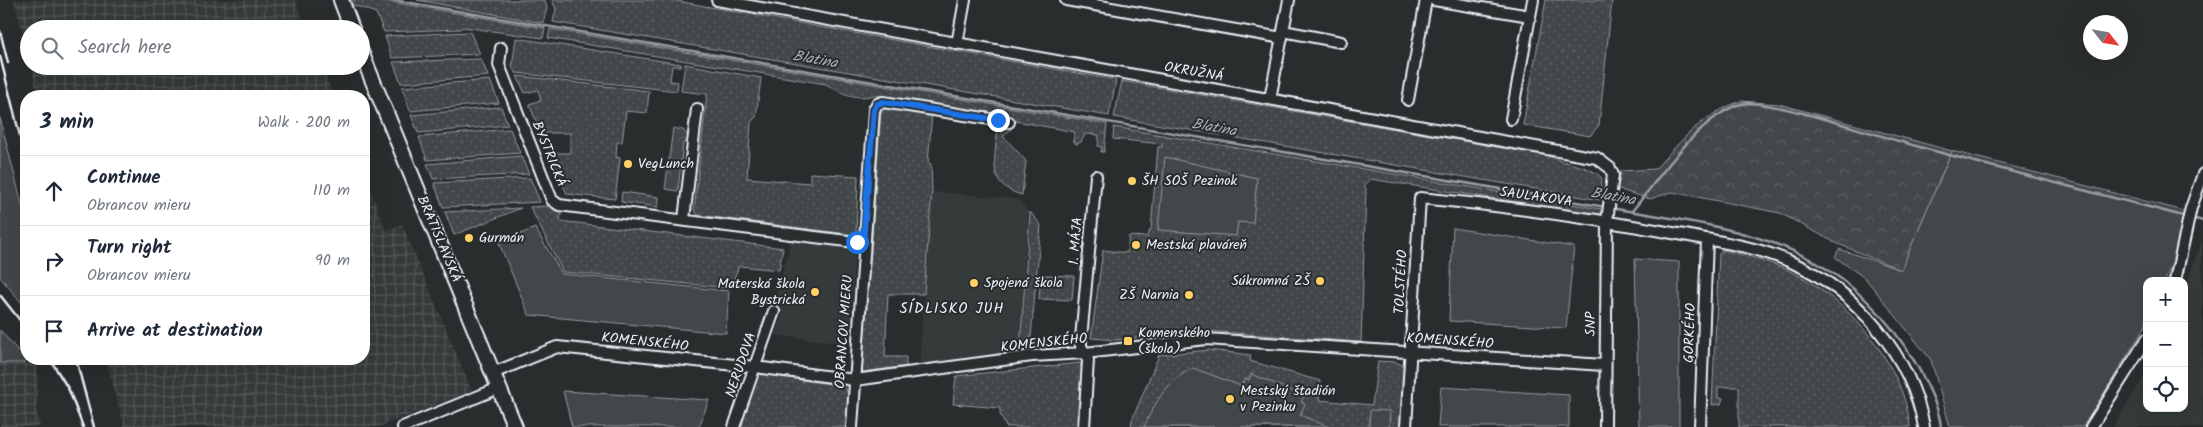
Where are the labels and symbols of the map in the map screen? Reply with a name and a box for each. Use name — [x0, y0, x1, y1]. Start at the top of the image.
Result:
north arrow — [2083, 15, 2128, 60]
water label: Blatina — [791, 44, 840, 76]
street label: OKRUŽNÁ — [1163, 56, 1225, 88]
route end — [987, 109, 1010, 132]
water label: Blatina — [1190, 112, 1239, 144]
street label: BYSTRICKÁ — [526, 118, 572, 190]
place label: VegLunch — [638, 153, 694, 175]
marker: VegLunch — [622, 158, 634, 170]
place label: ŠH SOŠ Pezinok — [1142, 170, 1238, 192]
marker: ŠH SOŠ Pezinok — [1126, 175, 1138, 187]
street label: SAULAKOVA — [1498, 181, 1574, 213]
water label: Blatina — [1589, 181, 1638, 213]
street label: BRATISLAVSKÁ — [411, 192, 467, 286]
street label: 1. MÁJA — [1063, 216, 1089, 266]
place label: Gurmán — [479, 227, 524, 249]
route start — [846, 231, 869, 254]
marker: Gurmán — [463, 232, 475, 244]
place label: Mestská plaváreň — [1146, 234, 1247, 256]
marker: Mestská plaváreň — [1130, 239, 1142, 251]
street label: TOLSTÉHO — [1388, 249, 1414, 315]
place label: Súkromná ZŠ — [1231, 270, 1312, 292]
place label: Spojená škola — [984, 272, 1063, 294]
place label: Materská škola Bystrická — [717, 273, 806, 311]
street label: OBRANCOV MIERU — [829, 274, 859, 390]
marker: Súkromná ZŠ — [1314, 275, 1326, 287]
marker: Spojená škola — [968, 277, 980, 289]
place label: ZŠ Narnia — [1119, 284, 1179, 306]
marker: Materská škola Bystrická — [809, 286, 821, 298]
marker: ZŠ Narnia — [1183, 289, 1195, 301]
district label: SÍDLISKO JUH — [899, 297, 1005, 321]
street label: GORKÉHO — [1678, 302, 1702, 363]
street label: SNP — [1580, 311, 1602, 336]
place label: Komenského (škola) — [1138, 322, 1210, 360]
street label: KOMENSKÉHO — [600, 326, 690, 358]
street label: KOMENSKÉHO — [999, 327, 1089, 359]
street label: KOMENSKÉHO — [1406, 327, 1495, 355]
street label: NERUDOVA — [720, 329, 762, 401]
marker: Komenského (škola) — [1122, 335, 1134, 347]
place label: Mestský štadión v Pezinku — [1240, 380, 1336, 418]
marker: Mestský štadión v Pezinku — [1224, 393, 1236, 405]

